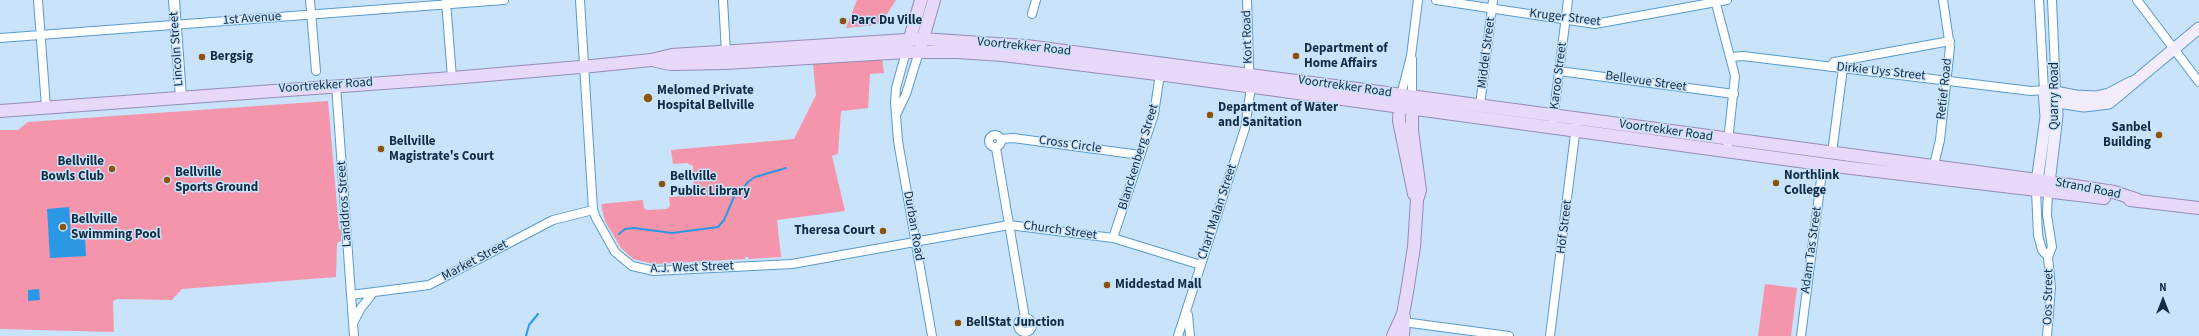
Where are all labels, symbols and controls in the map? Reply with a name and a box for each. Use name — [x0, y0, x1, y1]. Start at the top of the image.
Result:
street label: Kruger Street — [1529, 6, 1601, 30]
street label: 1st Avenue — [222, 9, 282, 29]
street label: Kort Road — [1239, 10, 1257, 64]
street label: Lincoln Street — [167, 11, 187, 87]
place label: Parc Du Ville — [851, 13, 922, 29]
marker: Parc Du Ville — [838, 16, 848, 26]
street label: Middel Street — [1475, 16, 1499, 90]
street label: Voortrekker Road — [976, 34, 1072, 60]
place label: Department of Home Affairs — [1304, 41, 1388, 72]
street label: Karoo Street — [1547, 41, 1571, 111]
place label: Bergsig — [210, 49, 253, 65]
marker: Department of Home Affairs — [1291, 51, 1301, 61]
marker: Bergsig — [197, 52, 207, 62]
street label: Retief Road — [1934, 57, 1956, 121]
street label: Dirkie Uys Street — [1836, 60, 1926, 84]
street label: Quarry Road — [2047, 62, 2063, 130]
street label: Bellevue Street — [1604, 69, 1688, 95]
street label: Voortrekker Road — [1297, 73, 1393, 101]
street label: Voortrekker Road — [278, 75, 374, 97]
place label: Melomed Private Hospital Bellville — [657, 83, 754, 114]
marker: Melomed Private Hospital Bellville — [642, 92, 654, 104]
place label: Department of Water and Sanitation — [1218, 100, 1338, 131]
street label: Blanckenberg Street — [1115, 102, 1163, 212]
marker: Department of Water and Sanitation — [1205, 110, 1215, 120]
street label: Voortrekker Road — [1618, 117, 1714, 145]
place label: Sanbel Building — [2103, 120, 2151, 151]
marker: Sanbel Building — [2154, 130, 2164, 140]
street label: Cross Circle — [1038, 133, 1102, 157]
place label: Bellville Magistrate's Court — [389, 134, 494, 165]
marker: Bellville Magistrate's Court — [376, 144, 386, 154]
place label: Bellville Bowls Club — [41, 154, 104, 185]
street label: Landdros Street — [334, 160, 356, 248]
street label: Charl Malan Street — [1195, 162, 1241, 262]
marker: Bellville Bowls Club — [107, 164, 117, 174]
place label: Bellville Sports Ground — [175, 165, 258, 196]
place label: Northlink College — [1784, 168, 1839, 199]
place label: Bellville Public Library — [670, 169, 750, 200]
marker: Bellville Sports Ground — [162, 175, 172, 185]
street label: Strand Road — [2054, 175, 2122, 203]
marker: Northlink College — [1771, 178, 1781, 188]
marker: Bellville Public Library — [657, 179, 667, 189]
street label: Durban Road — [899, 190, 927, 262]
street label: Hof Street — [1554, 199, 1576, 255]
street label: Adam Tas Street — [1798, 206, 1826, 294]
place label: Bellville Swimming Pool — [71, 212, 160, 243]
street label: Church Street — [1022, 218, 1098, 244]
marker: Bellville Swimming Pool — [58, 222, 68, 232]
place label: Theresa Court — [794, 223, 875, 239]
marker: Theresa Court — [878, 226, 888, 236]
street label: Market Street — [439, 237, 511, 285]
street label: A.J. West Street — [650, 259, 734, 277]
street label: Oos Street — [2041, 269, 2057, 325]
place label: Middestad Mall — [1115, 277, 1201, 293]
marker: Middestad Mall — [1102, 280, 1112, 290]
north arrow — [2143, 280, 2183, 320]
text: N — [2159, 280, 2167, 295]
place label: BellStat Junction — [966, 315, 1064, 331]
marker: BellStat Junction — [953, 318, 963, 328]

